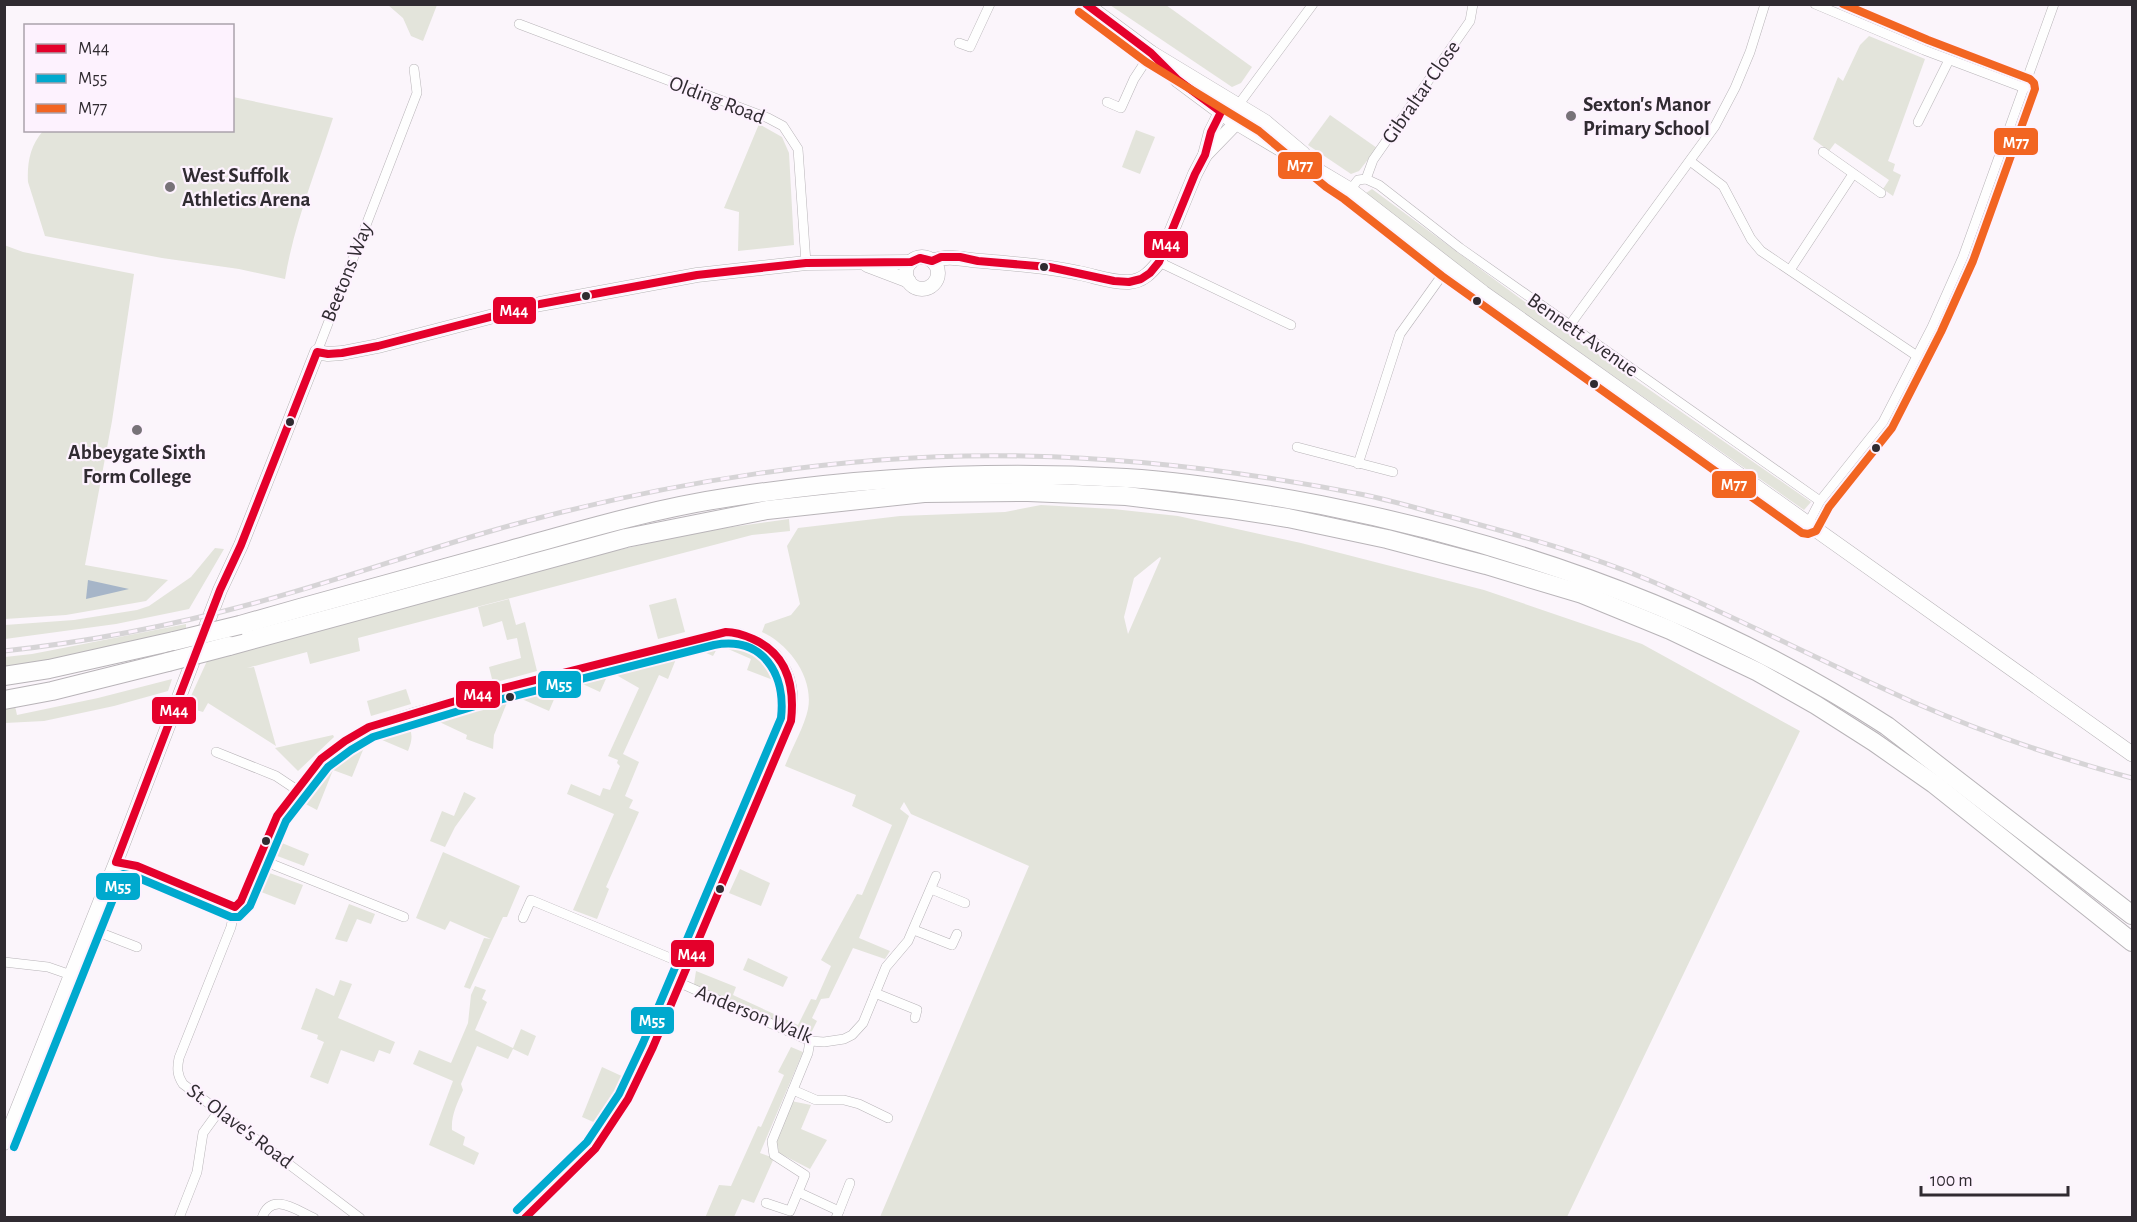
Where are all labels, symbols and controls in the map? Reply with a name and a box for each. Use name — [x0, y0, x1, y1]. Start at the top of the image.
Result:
legend — [24, 24, 234, 132]
street label: Gibraltar Close — [1378, 37, 1464, 147]
text: M44 — [78, 40, 110, 58]
text: M55 — [78, 70, 107, 88]
street label: Olding Road — [666, 72, 768, 128]
place label: Sexton's Manor Primary School — [1583, 94, 1711, 139]
text: M77 — [78, 100, 107, 118]
marker: Sexton's Manor Primary School — [1564, 109, 1578, 123]
line badge: M77 — [1993, 127, 2039, 156]
text: M77 — [2003, 135, 2029, 151]
line badge: M77 — [1277, 151, 1323, 180]
text: M77 — [1287, 158, 1313, 174]
place label: West Suffolk Athletics Arena — [182, 165, 311, 210]
marker: West Suffolk Athletics Arena — [163, 180, 177, 194]
street label: Beetons Way — [318, 219, 376, 325]
line badge: M44 — [1143, 230, 1189, 259]
text: M44 — [1152, 237, 1180, 253]
unlabelled marker — [1038, 261, 1050, 273]
street label: Bennett Avenue — [1524, 289, 1642, 381]
unlabelled marker — [580, 290, 592, 302]
unlabelled marker — [1471, 295, 1483, 307]
line badge: M44 — [492, 296, 537, 325]
text: M44 — [500, 303, 528, 319]
unlabelled marker — [1588, 378, 1600, 390]
unlabelled marker — [284, 416, 296, 428]
marker: Abbeygate Sixth Form College — [130, 423, 144, 437]
place label: Abbeygate Sixth Form College — [68, 442, 206, 487]
unlabelled marker — [1870, 442, 1882, 454]
line badge: M77 — [1711, 470, 1757, 499]
text: M77 — [1721, 477, 1747, 493]
line badge: M55 — [537, 670, 582, 699]
text: M55 — [546, 677, 572, 693]
line badge: M44 — [455, 680, 501, 709]
text: M44 — [464, 687, 492, 703]
unlabelled marker — [504, 691, 516, 703]
line badge: M44 — [151, 696, 197, 725]
text: M44 — [160, 703, 188, 719]
unlabelled marker — [260, 835, 272, 847]
line badge: M55 — [95, 872, 141, 901]
text: M55 — [105, 879, 131, 895]
unlabelled marker — [714, 883, 726, 895]
line badge: M44 — [670, 939, 715, 968]
text: M44 — [678, 947, 706, 963]
street label: Anderson Walk — [692, 981, 816, 1047]
line badge: M55 — [630, 1006, 675, 1035]
text: M55 — [639, 1013, 665, 1029]
street label: St. Olave's Road — [183, 1080, 297, 1173]
scale bar — [1921, 1159, 2068, 1197]
text: 100 m — [1930, 1172, 1973, 1190]

